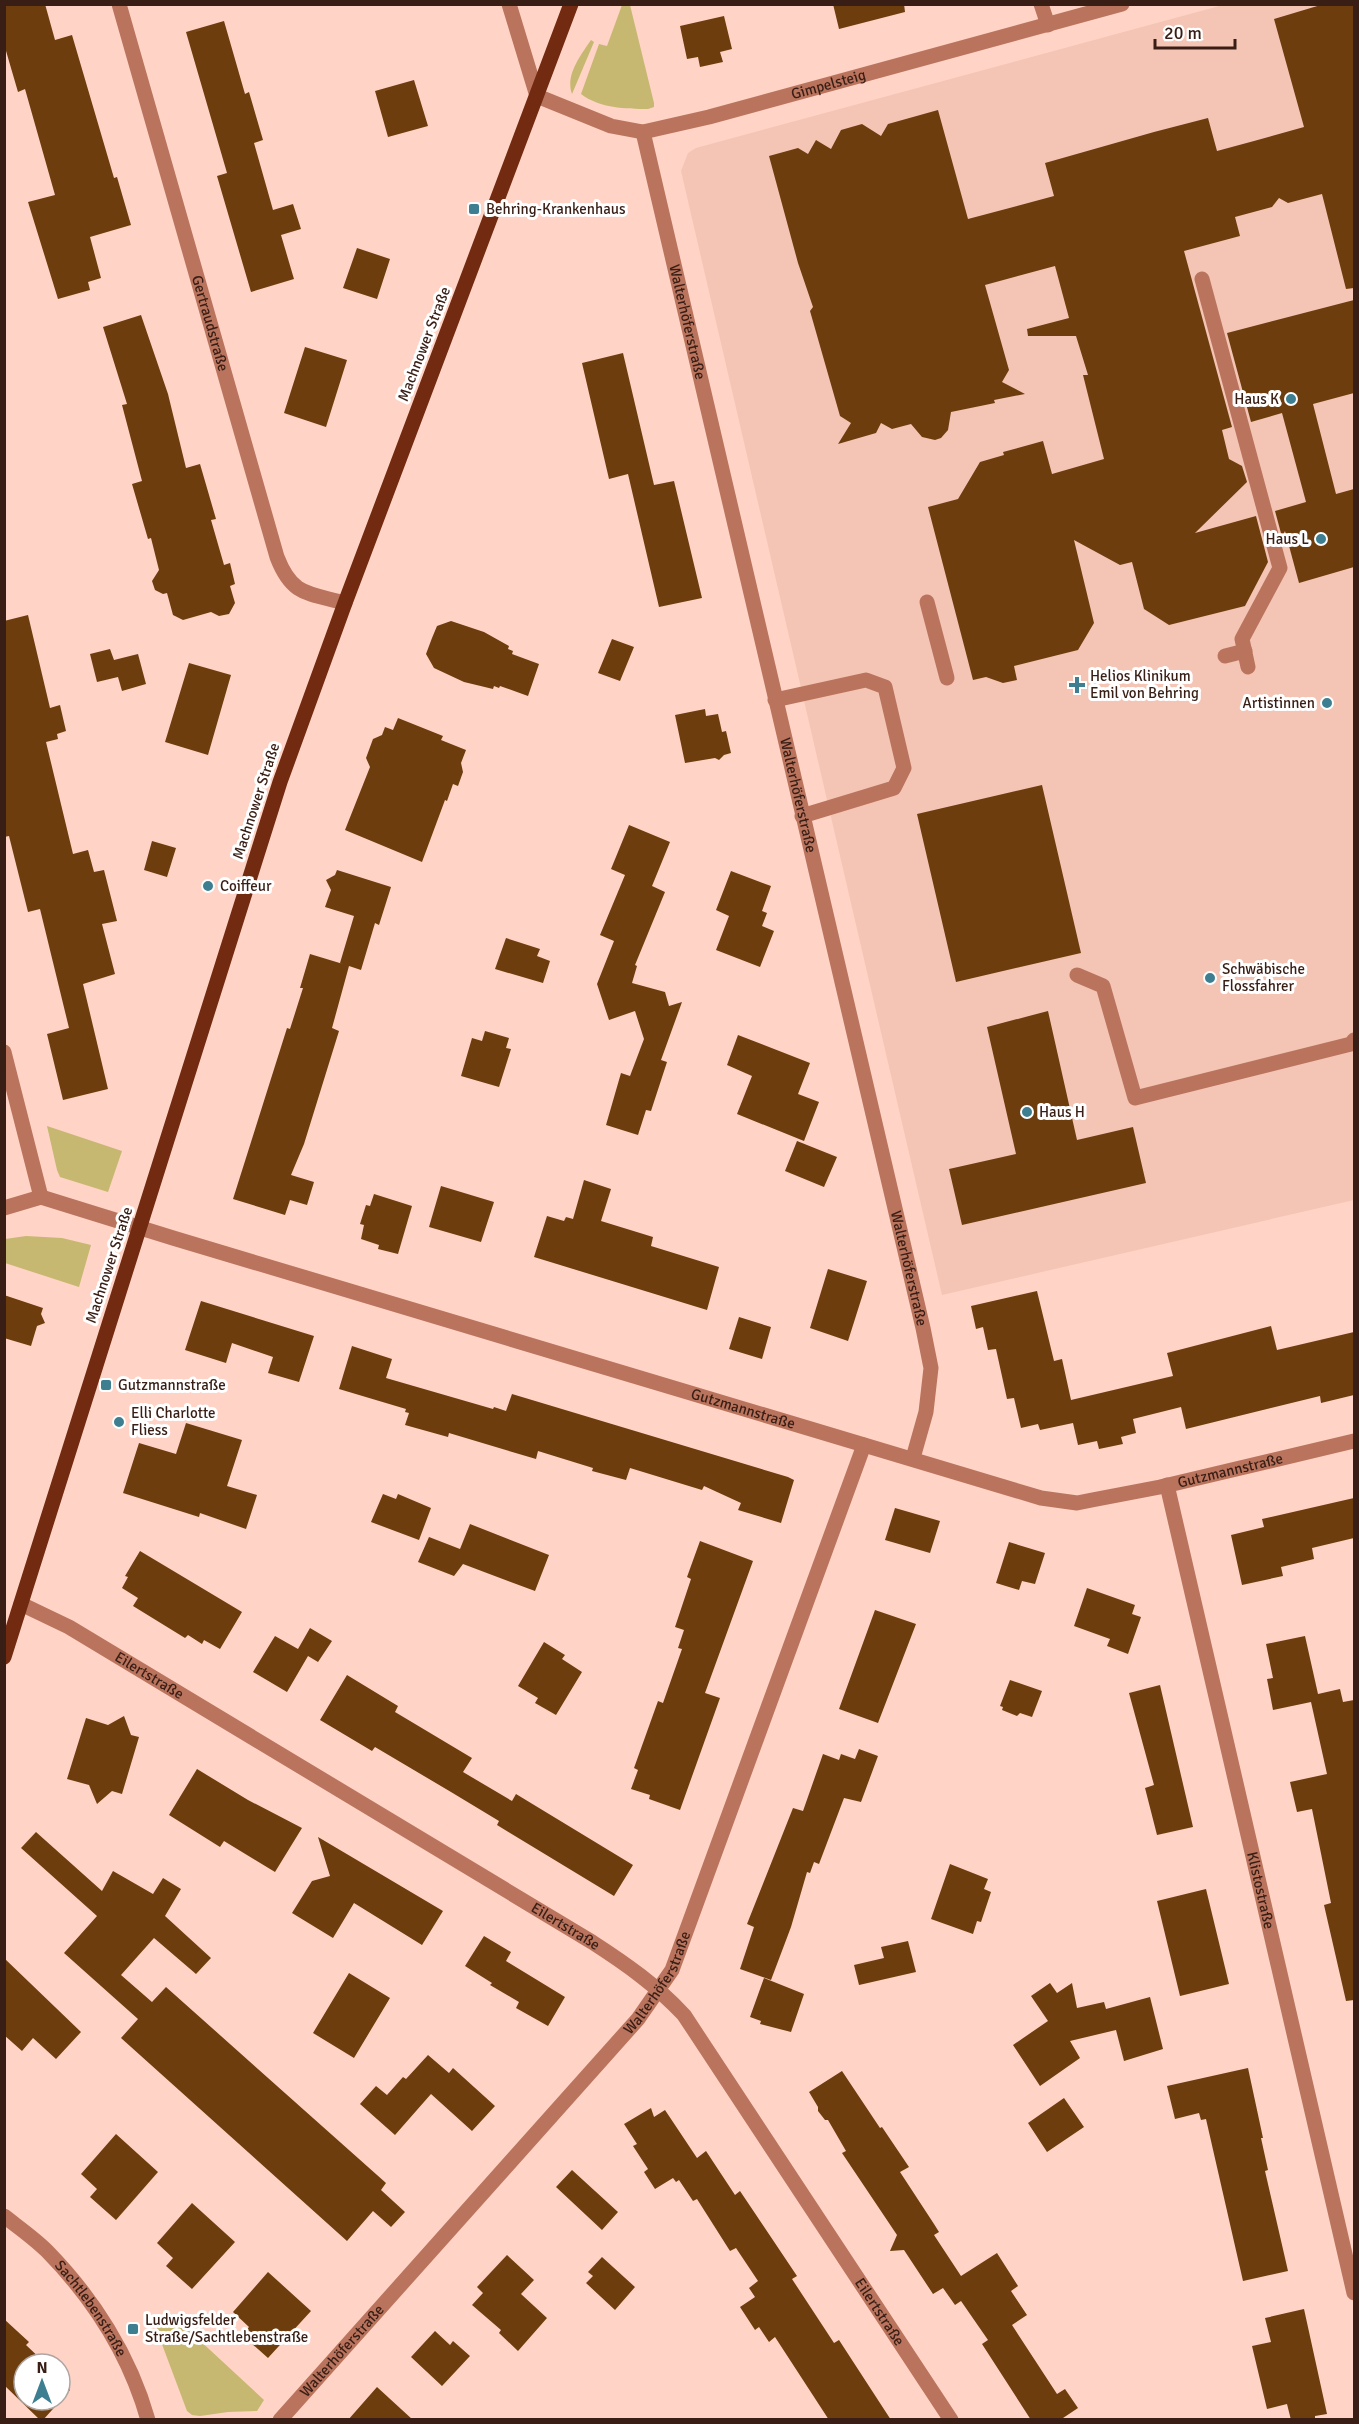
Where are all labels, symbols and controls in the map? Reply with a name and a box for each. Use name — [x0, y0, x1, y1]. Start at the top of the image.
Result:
scale bar — [1155, 12, 1234, 50]
text: 20 m — [1164, 22, 1202, 44]
street label: Gimpelsteig — [789, 66, 868, 103]
place label: Behring-Krankenhaus — [486, 200, 626, 218]
marker: Behring-Krankenhaus — [467, 202, 481, 216]
street label: Walterhöferstraße — [665, 262, 710, 381]
street label: Gertraudstraße — [188, 273, 232, 373]
street label: Machnower Straße — [394, 284, 454, 404]
place label: Haus K — [1234, 390, 1279, 408]
marker: Haus K — [1284, 392, 1298, 406]
place label: Haus L — [1266, 530, 1309, 548]
marker: Haus L — [1314, 532, 1328, 546]
place label: Helios Klinikum Emil von Behring — [1090, 667, 1199, 702]
marker: Helios Klinikum Emil von Behring — [1068, 676, 1086, 694]
place label: Artistinnen — [1243, 694, 1315, 712]
marker: Artistinnen — [1320, 696, 1334, 710]
street label: Walterhöferstraße — [776, 736, 820, 854]
street label: Machnower Straße — [229, 741, 283, 861]
place label: Coiffeur — [220, 877, 272, 895]
marker: Coiffeur — [201, 879, 215, 893]
place label: Schwäbische Flossfahrer — [1222, 960, 1305, 995]
marker: Schwäbische Flossfahrer — [1203, 971, 1217, 985]
place label: Haus H — [1039, 1103, 1085, 1121]
marker: Haus H — [1020, 1105, 1034, 1119]
street label: Machnower Straße — [82, 1205, 136, 1325]
street label: Walterhöferstraße — [887, 1209, 931, 1328]
place label: Gutzmannstraße — [118, 1376, 226, 1394]
marker: Gutzmannstraße — [99, 1378, 113, 1392]
street label: Gutzmannstraße — [689, 1385, 797, 1433]
place label: Elli Charlotte Fliess — [131, 1404, 216, 1439]
marker: Elli Charlotte Fliess — [112, 1415, 126, 1429]
street label: Gutzmannstraße — [1176, 1449, 1285, 1492]
street label: Eilertstraße — [112, 1648, 187, 1703]
street label: Klistostraße — [1243, 1850, 1278, 1931]
street label: Eilertstraße — [528, 1898, 604, 1954]
street label: Walterhöferstraße — [620, 1929, 694, 2038]
street label: Sachtlebenstraße — [51, 2256, 131, 2359]
street label: Eilertstraße — [851, 2275, 908, 2349]
street label: Walterhöferstraße — [296, 2301, 388, 2401]
place label: Ludwigsfelder Straße/Sachtlebenstraße — [145, 2311, 308, 2346]
marker: Ludwigsfelder Straße/Sachtlebenstraße — [126, 2322, 140, 2336]
north arrow — [12, 2352, 72, 2412]
text: N — [36, 2358, 48, 2378]

